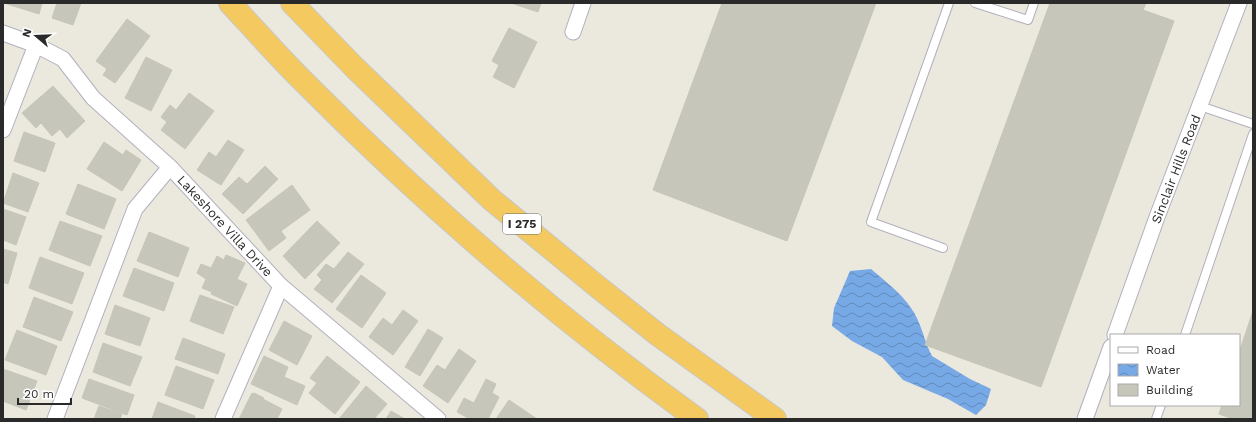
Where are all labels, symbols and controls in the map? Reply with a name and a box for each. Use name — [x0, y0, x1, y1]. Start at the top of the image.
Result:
north arrow — [16, 16, 56, 56]
text: N — [20, 27, 34, 39]
street label: Sinclair Hills Road — [1148, 113, 1204, 225]
street label: Lakeshore Villa Drive — [174, 172, 276, 280]
road number: I 275 — [503, 214, 541, 234]
legend — [1110, 334, 1240, 406]
text: Road — [1146, 343, 1175, 357]
text: Water — [1146, 363, 1181, 377]
scale bar — [18, 380, 71, 406]
text: Building — [1146, 383, 1193, 397]
text: 20 m — [24, 387, 54, 401]

